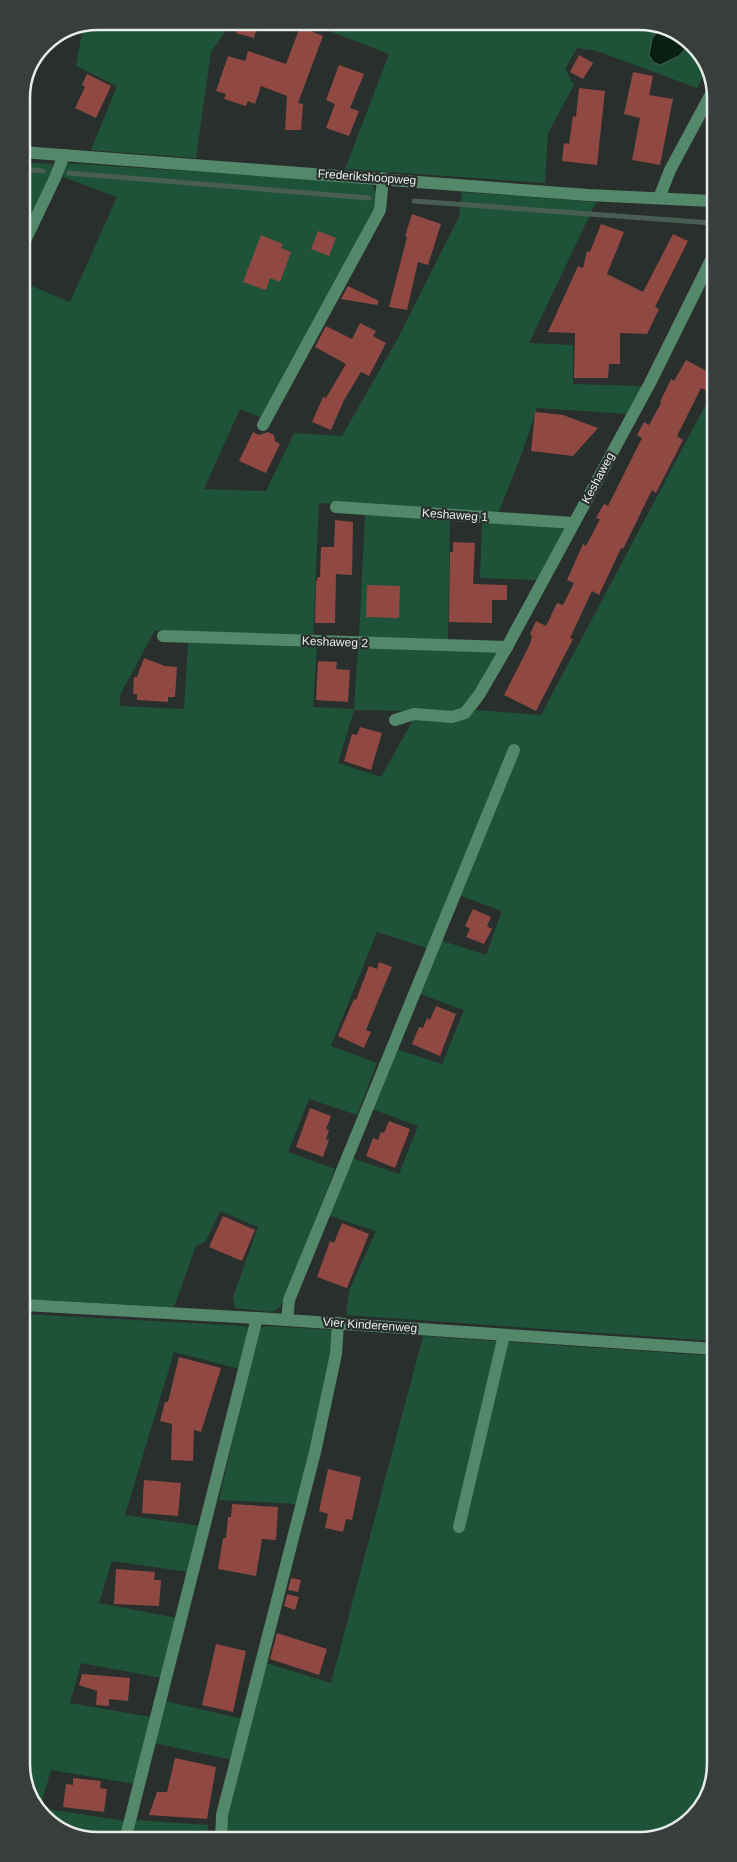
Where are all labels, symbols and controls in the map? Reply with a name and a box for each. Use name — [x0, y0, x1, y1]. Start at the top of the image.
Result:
street label: Frederikshoopweg — [317, 167, 417, 187]
street label: Keshaweg — [579, 450, 617, 506]
street label: Keshaweg 1 — [422, 506, 489, 524]
street label: Keshaweg 2 — [302, 634, 369, 650]
street label: Vier Kinderenweg — [322, 1315, 418, 1335]

